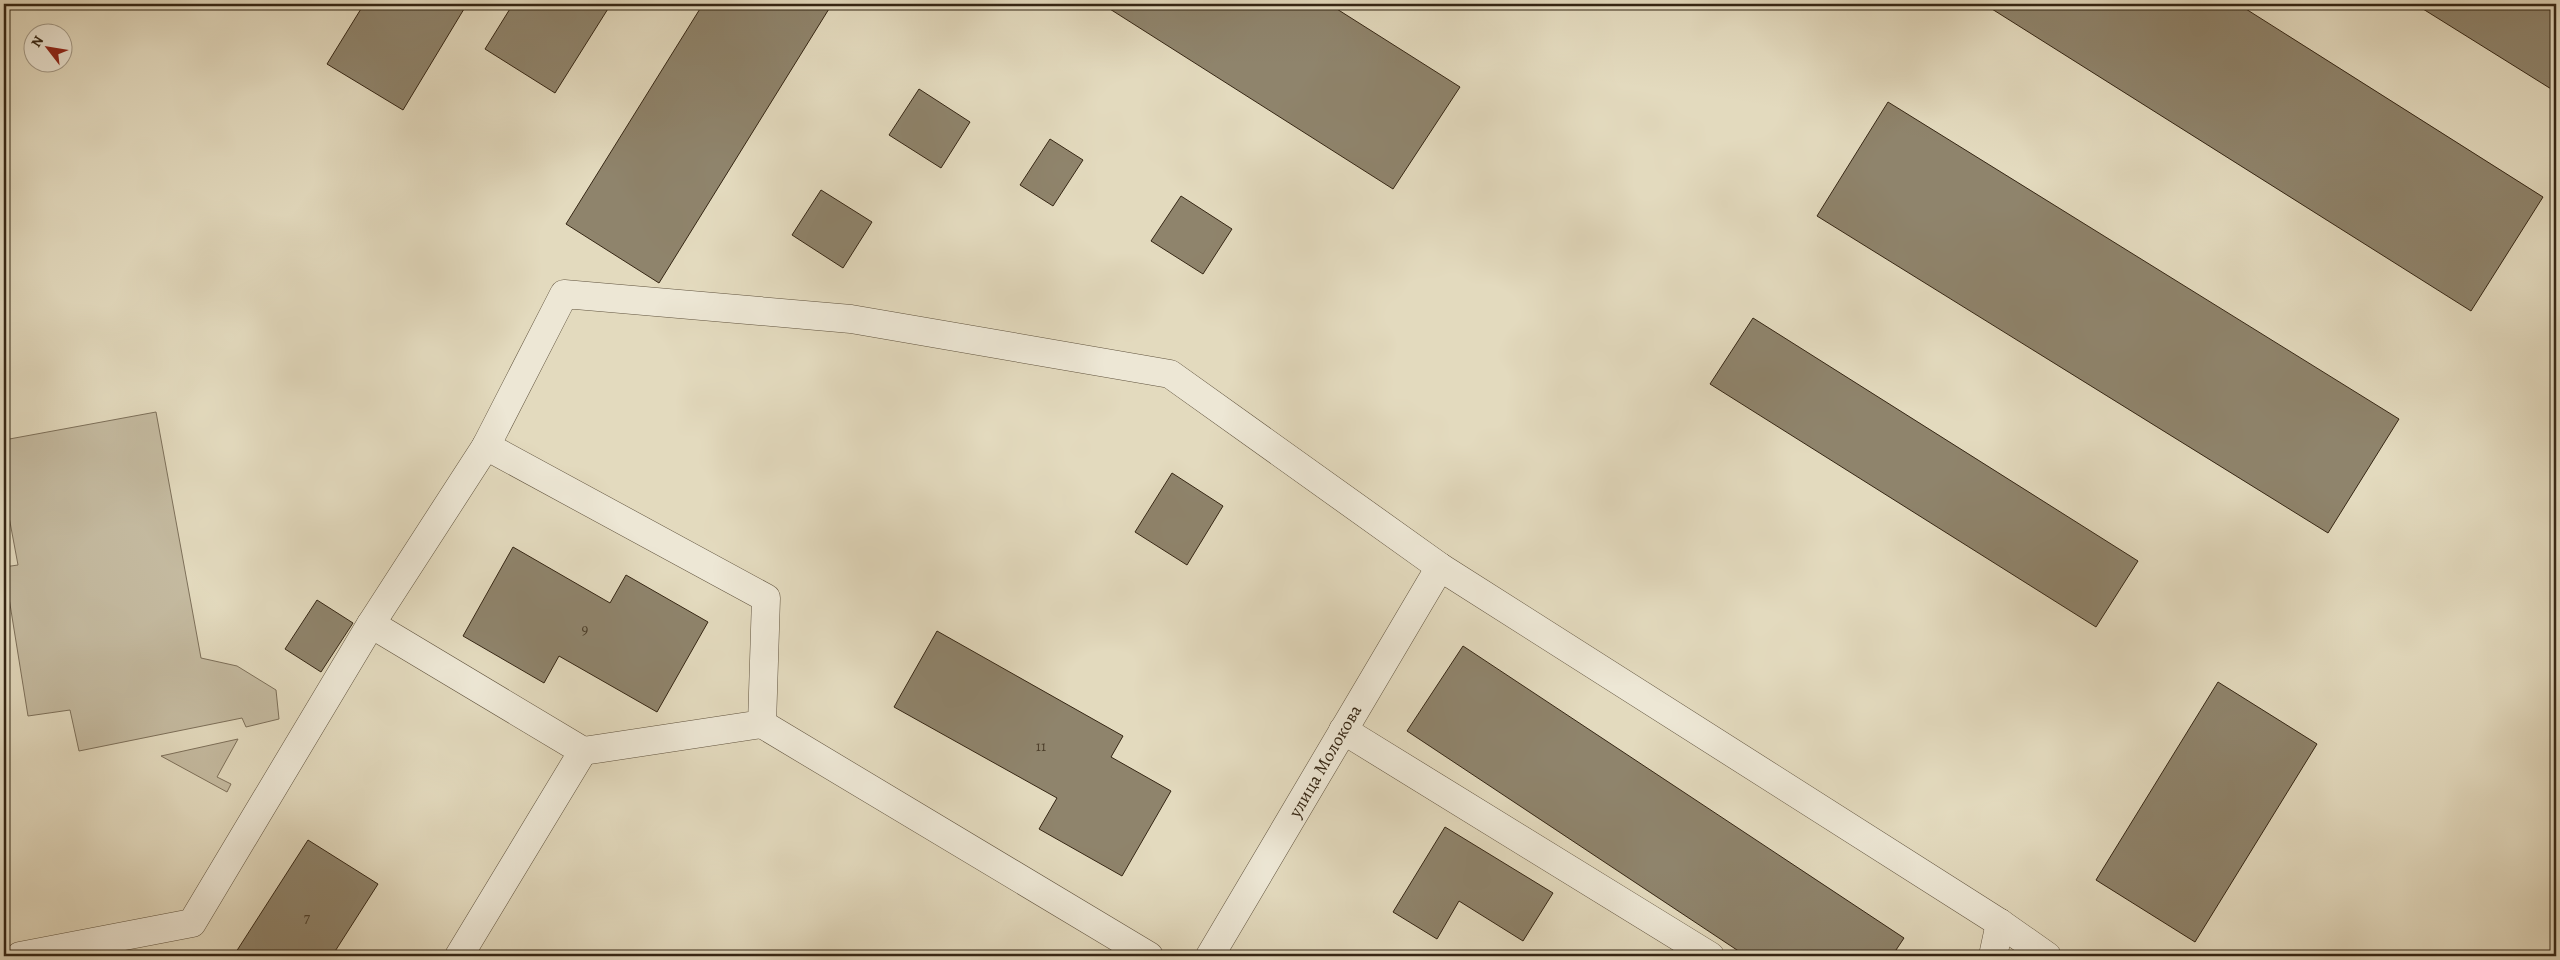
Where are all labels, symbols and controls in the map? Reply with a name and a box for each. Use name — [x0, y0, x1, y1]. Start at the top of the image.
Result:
north arrow — [22, 22, 72, 72]
text: N — [27, 32, 48, 51]
house number: 9 — [582, 619, 589, 639]
street label: улица Молокова — [1282, 700, 1367, 823]
house number: 11 — [1036, 736, 1046, 756]
house number: 7 — [304, 908, 311, 928]

